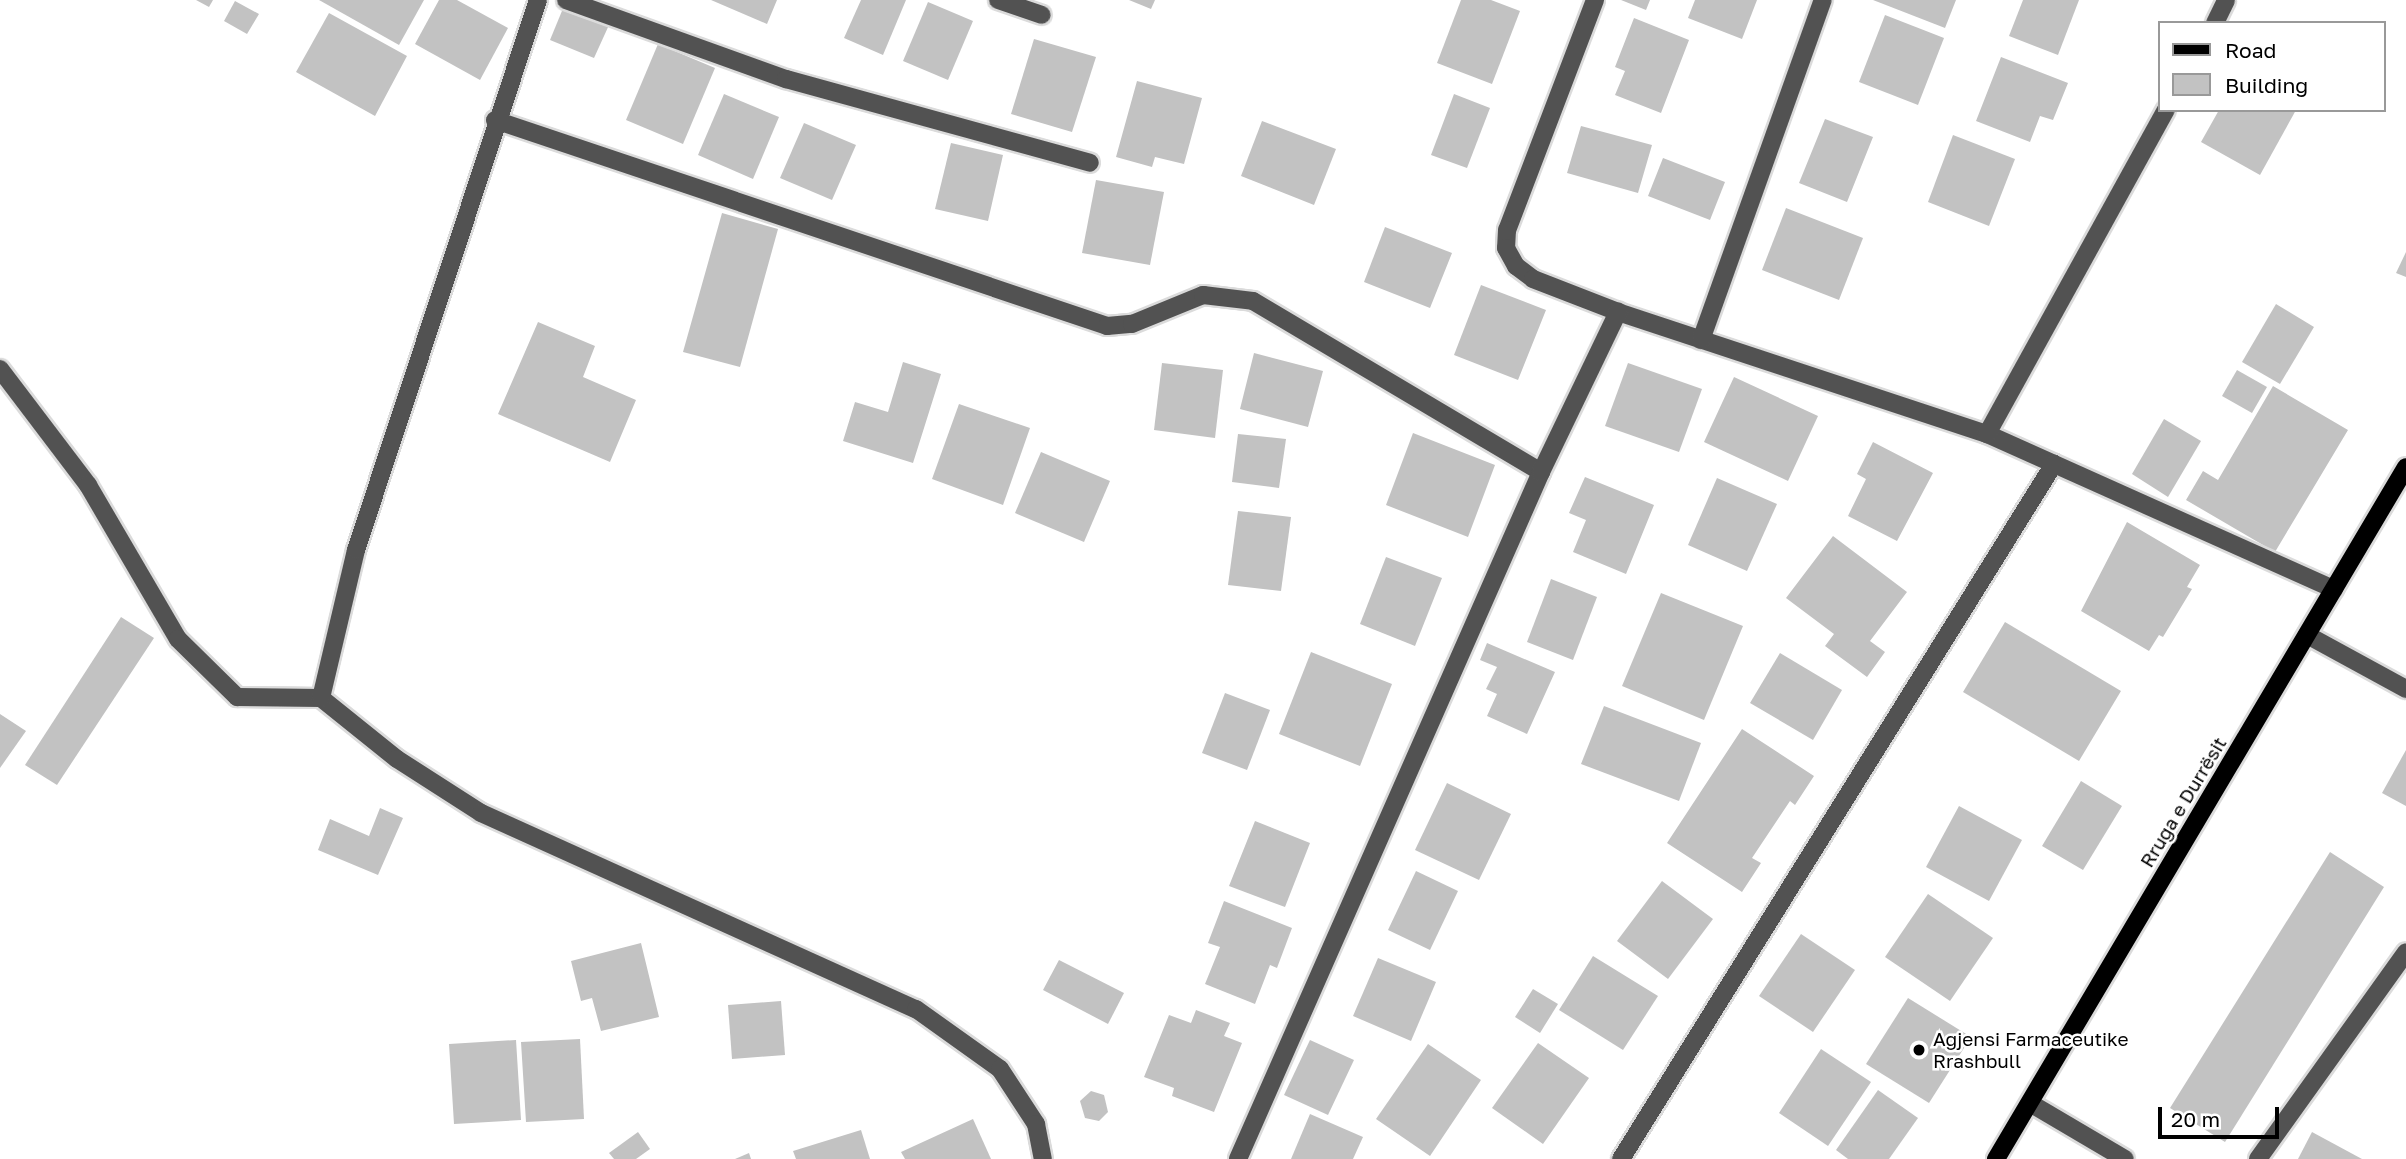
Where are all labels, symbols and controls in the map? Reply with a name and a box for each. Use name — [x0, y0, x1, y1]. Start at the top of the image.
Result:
legend — [2158, 21, 2385, 112]
text: Road — [2225, 37, 2276, 63]
text: Building — [2225, 72, 2308, 98]
street label: Rruga e Durrësit — [2135, 733, 2231, 871]
place label: Agjensi Farmaceutike Rrashbull — [1933, 1028, 2128, 1072]
marker: Agjensi Farmaceutike Rrashbull — [1911, 1042, 1927, 1058]
scale bar — [2161, 1092, 2282, 1136]
text: 20 m — [2171, 1106, 2220, 1132]

